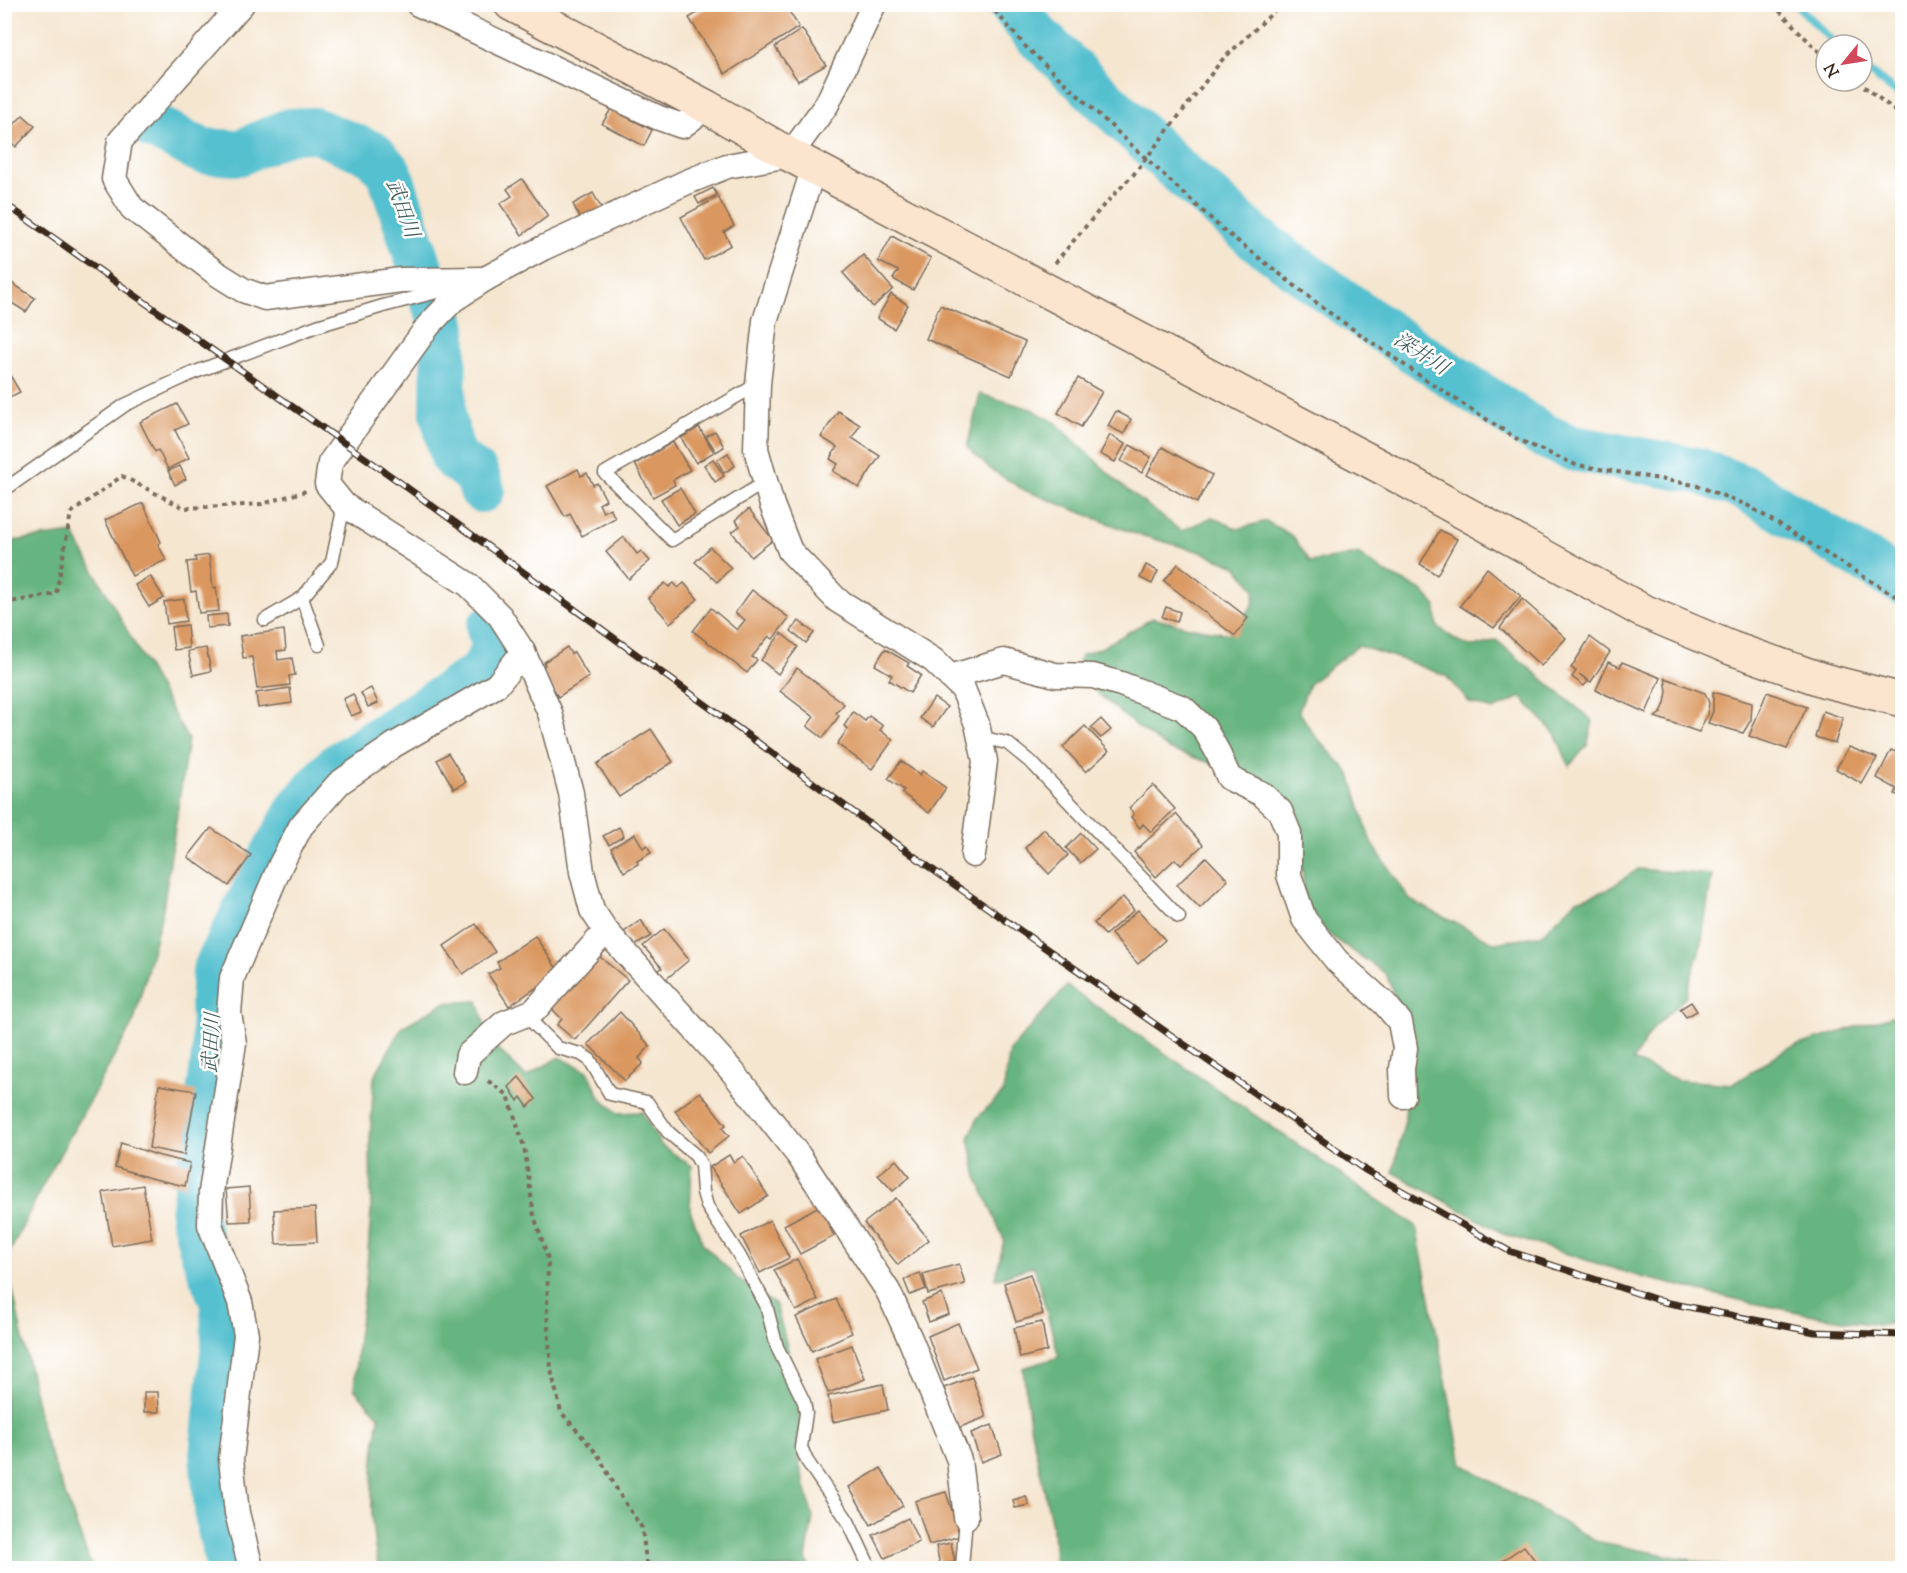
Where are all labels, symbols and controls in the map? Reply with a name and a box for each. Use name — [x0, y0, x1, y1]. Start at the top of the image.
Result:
north arrow — [1814, 33, 1874, 93]
text: N — [1820, 58, 1846, 81]
water label: 武田川 — [377, 176, 426, 244]
water label: 深井川 — [1387, 327, 1455, 385]
water label: 武田川 — [197, 1010, 229, 1074]

